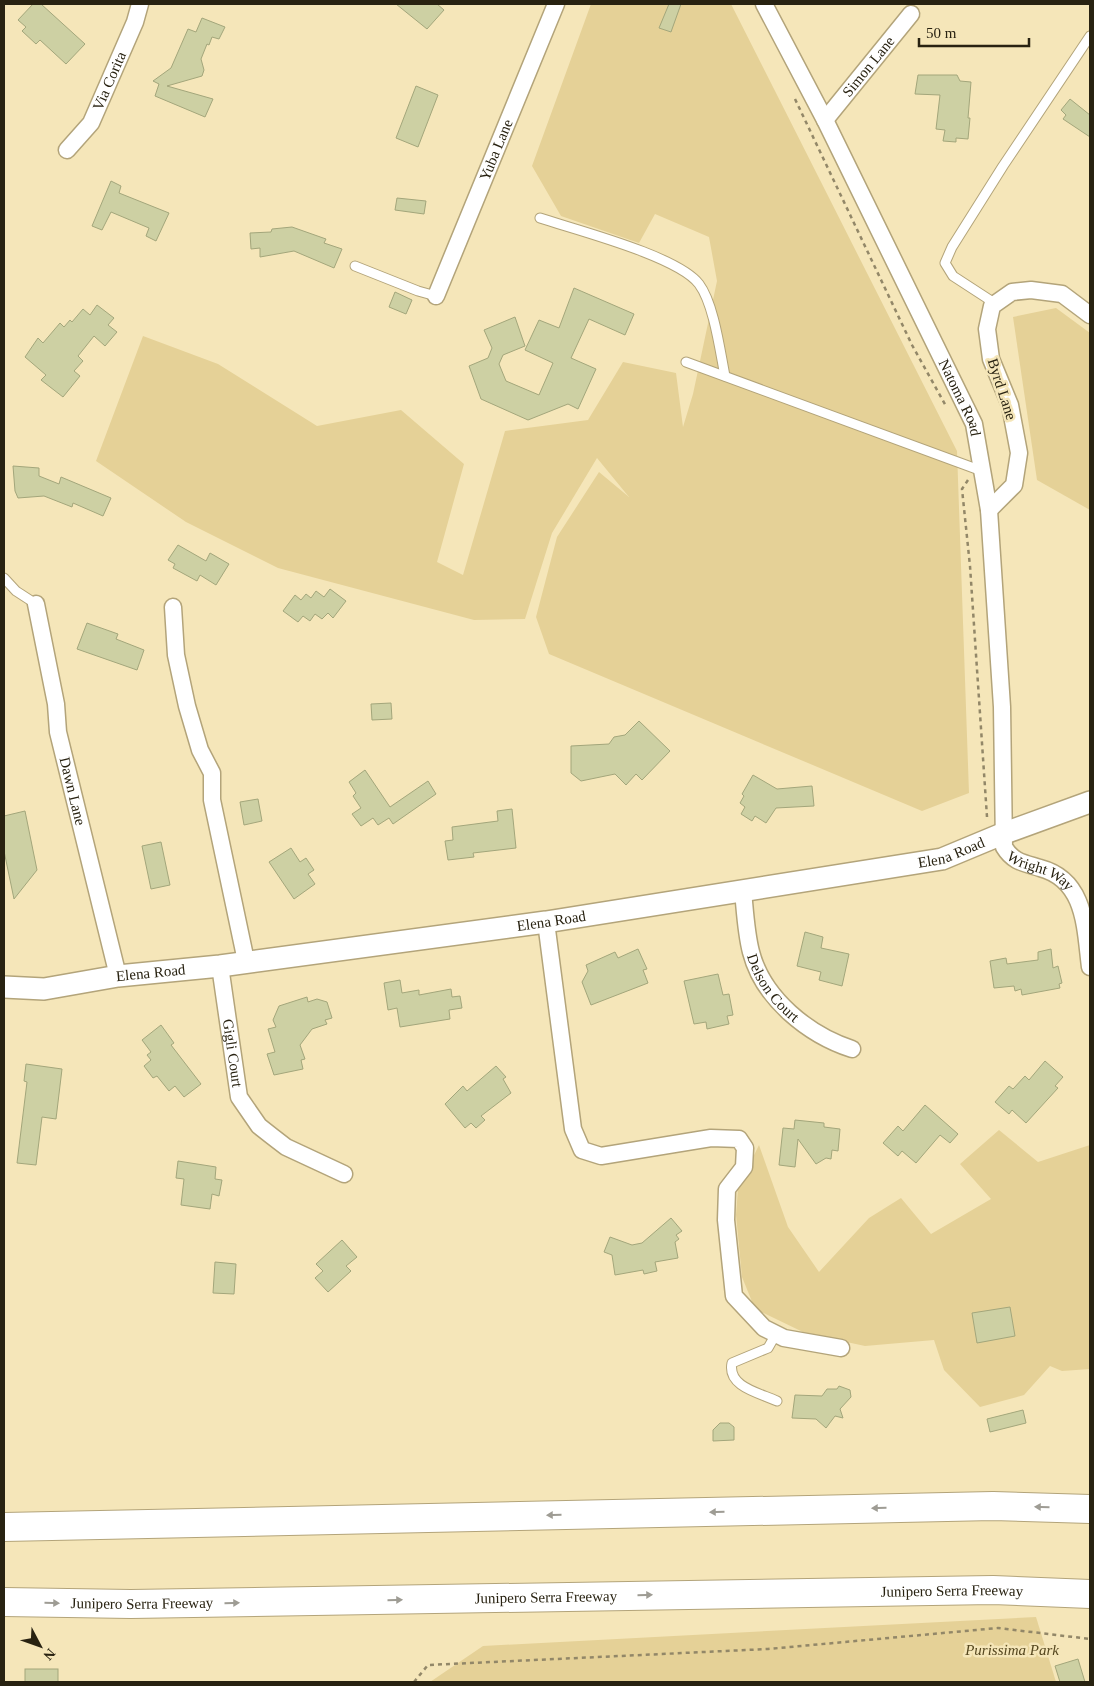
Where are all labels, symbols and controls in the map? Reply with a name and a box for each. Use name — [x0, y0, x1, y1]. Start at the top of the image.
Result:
scale bar — [919, 15, 1029, 47]
text: 50 m — [926, 25, 957, 41]
street label: Simon Lane — [839, 33, 898, 100]
street label: Via Corita — [90, 49, 129, 113]
street label: Yuba Lane — [476, 117, 516, 183]
street label: Byrd Lane — [985, 356, 1020, 422]
street label: Natoma Road — [936, 357, 984, 438]
street label: Dawn Lane — [56, 755, 89, 827]
street label: Elena Road — [917, 834, 987, 871]
street label: Wright Way — [1004, 848, 1078, 894]
street label: Elena Road — [516, 908, 587, 934]
street label: Delson Court — [744, 952, 803, 1026]
street label: Elena Road — [115, 961, 187, 984]
street label: Gigli Court — [220, 1018, 246, 1089]
one-way arrow — [1033, 1503, 1049, 1511]
one-way arrow — [871, 1505, 887, 1513]
one-way arrow — [708, 1508, 724, 1516]
one-way arrow — [546, 1511, 562, 1519]
street label: Junipero Serra Freeway — [880, 1582, 1024, 1600]
street label: Junipero Serra Freeway — [475, 1588, 618, 1606]
one-way arrow — [637, 1591, 653, 1599]
street label: Junipero Serra Freeway — [71, 1595, 214, 1612]
one-way arrow — [387, 1596, 403, 1604]
one-way arrow — [45, 1599, 61, 1607]
one-way arrow — [225, 1599, 241, 1607]
north arrow — [15, 1621, 65, 1671]
park label: Purissima Park — [964, 1642, 1059, 1658]
text: N — [40, 1645, 58, 1663]

